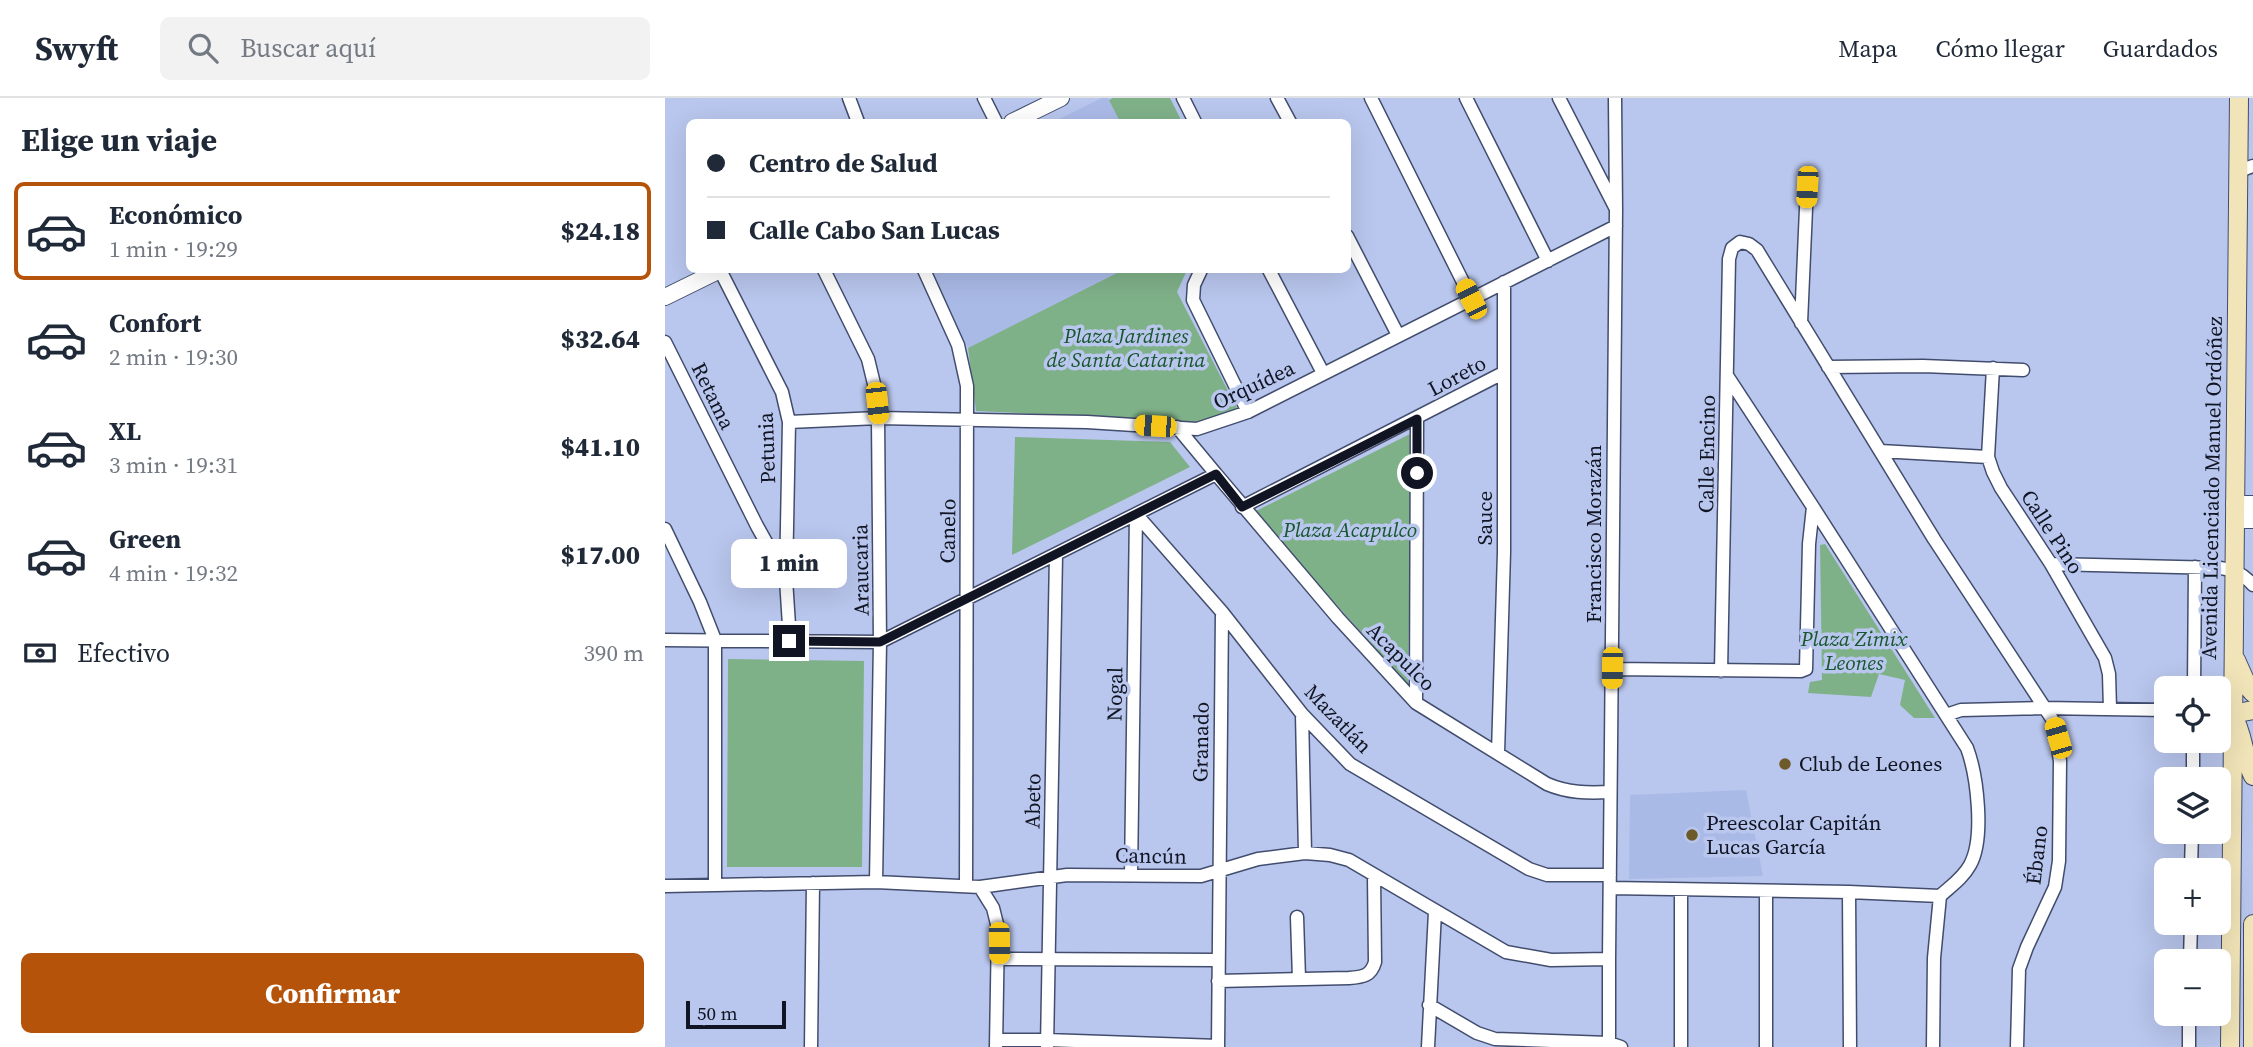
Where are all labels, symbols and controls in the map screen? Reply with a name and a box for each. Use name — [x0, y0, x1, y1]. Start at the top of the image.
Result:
search box — [160, 17, 650, 80]
text: Swyft — [35, 26, 118, 71]
icon: search — [184, 29, 222, 67]
text: Buscar aquí — [240, 30, 376, 66]
text: Mapa — [1838, 32, 1897, 65]
text: Cómo llegar — [1935, 32, 2065, 65]
text: Guardados — [2103, 32, 2218, 65]
text: Elige un viaje — [21, 118, 217, 162]
text: Centro de Salud — [749, 145, 938, 181]
car — [1796, 165, 1819, 209]
text: Económico — [109, 197, 242, 233]
icon: car — [25, 200, 88, 263]
text: Calle Cabo San Lucas — [749, 212, 1000, 248]
text: $24.18 — [561, 213, 640, 249]
text: 1 min · 19:29 — [109, 233, 238, 265]
car — [1453, 276, 1490, 322]
text: Confort — [109, 305, 201, 341]
icon: car — [25, 308, 88, 371]
street label: Avenida Licenciado Manuel Ordóñez — [2194, 316, 2229, 660]
text: $32.64 — [561, 321, 640, 357]
park label: Plaza Jardines de Santa Catarina — [1046, 321, 1206, 374]
text: 2 min · 19:30 — [109, 341, 238, 373]
street label: Loreto — [1423, 348, 1491, 403]
street label: Orquídea — [1208, 353, 1300, 416]
street label: Retama — [685, 357, 742, 434]
car — [865, 381, 890, 425]
street label: Calle Encino — [1691, 395, 1722, 513]
street label: Petunia — [751, 412, 782, 484]
text: XL — [109, 413, 141, 449]
car — [1134, 414, 1177, 438]
icon: car — [25, 416, 88, 479]
text: $41.10 — [561, 429, 640, 465]
street label: Francisco Morazán — [1579, 445, 1608, 623]
text: 3 min · 19:31 — [109, 449, 238, 481]
route start — [1401, 457, 1433, 489]
street label: Calle Pino — [2014, 484, 2090, 580]
street label: Sauce — [1470, 491, 1499, 545]
street label: Canelo — [932, 498, 963, 564]
park label: Plaza Acapulco — [1282, 515, 1417, 544]
text: Green — [109, 521, 181, 557]
street label: Araucaria — [845, 523, 876, 616]
icon: car — [25, 524, 88, 587]
text: $17.00 — [561, 537, 640, 573]
callout: 1 min — [731, 540, 847, 588]
text: 1 min — [759, 547, 819, 579]
text: 4 min · 19:32 — [109, 557, 238, 589]
street label: Acapulco — [1361, 616, 1442, 697]
park label: Plaza Zimix Leones — [1800, 624, 1908, 677]
route end — [773, 625, 805, 657]
icon: cash — [21, 634, 59, 672]
text: Efectivo — [77, 635, 170, 671]
text: 390 m — [583, 637, 644, 669]
car — [1602, 647, 1623, 689]
street label: Nogal — [1100, 667, 1129, 721]
map controls — [2154, 676, 2231, 1026]
button: locate — [2154, 676, 2231, 753]
street label: Mazatlán — [1298, 678, 1379, 760]
street label: Granado — [1185, 702, 1216, 782]
car — [2043, 715, 2074, 761]
place label: Club de Leones — [1799, 749, 1942, 778]
marker: Club de Leones — [1777, 756, 1793, 772]
button: layers — [2154, 767, 2231, 844]
street label: Abeto — [1018, 773, 1047, 829]
place label: Preescolar Capitán Lucas García — [1706, 808, 1882, 861]
street label: Ébano — [2018, 824, 2055, 886]
marker: Preescolar Capitán Lucas García — [1684, 827, 1700, 843]
street label: Cancún — [1115, 840, 1187, 871]
button: + — [2154, 858, 2231, 935]
car — [989, 922, 1010, 964]
button: − — [2154, 949, 2231, 1026]
button: Confirmar — [21, 953, 644, 1033]
scale bar — [686, 998, 786, 1030]
text: 50 m — [697, 1000, 738, 1026]

